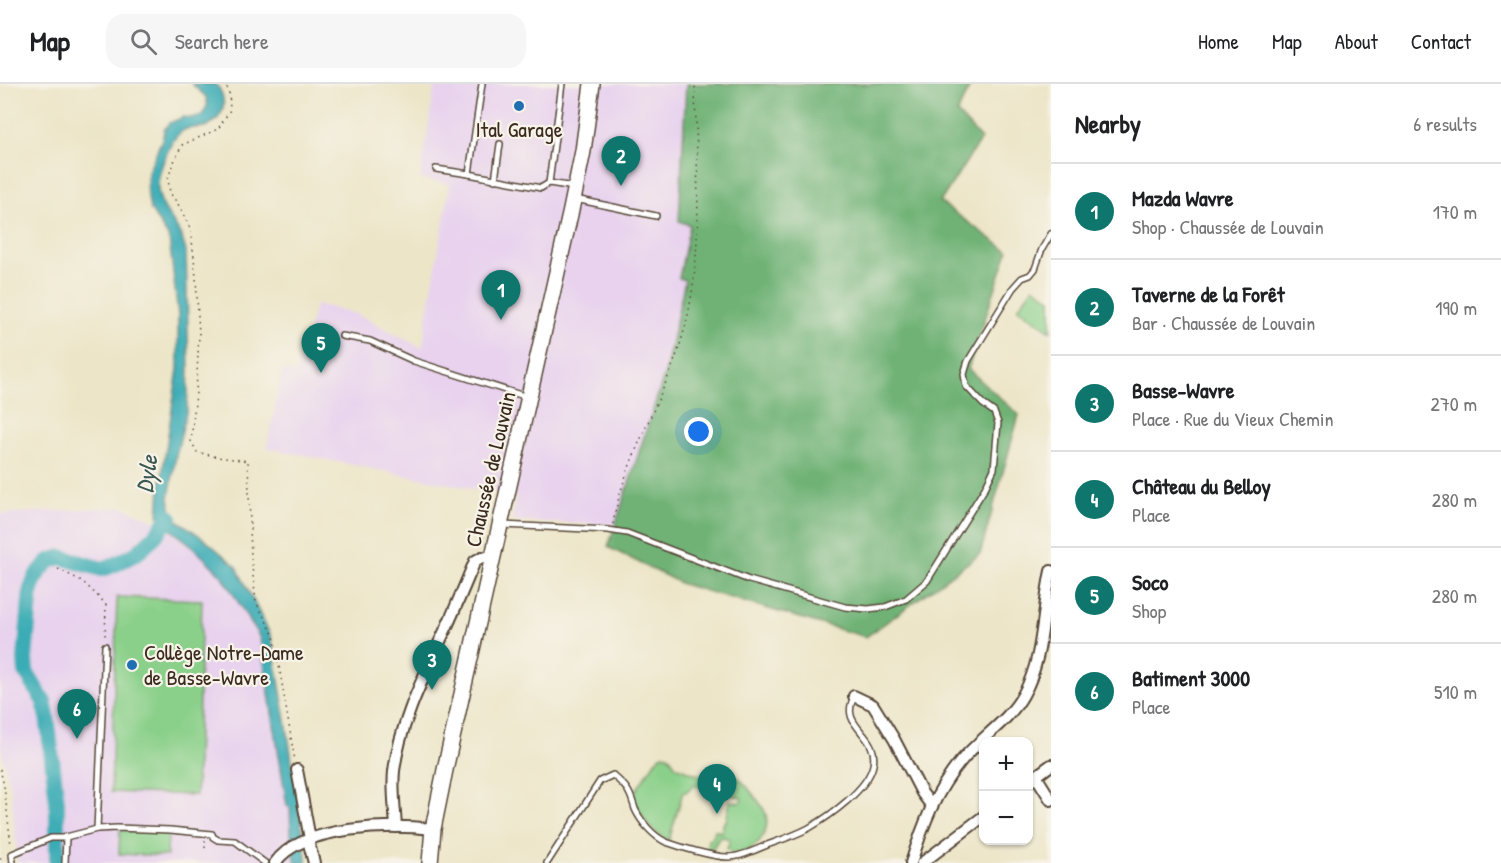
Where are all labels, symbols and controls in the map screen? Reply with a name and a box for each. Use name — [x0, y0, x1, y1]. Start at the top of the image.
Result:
search box — [106, 14, 526, 68]
text: Map — [30, 22, 70, 60]
icon: search — [127, 25, 160, 58]
text: Search here — [175, 26, 269, 56]
text: Home — [1198, 27, 1239, 56]
text: Map — [1272, 27, 1302, 56]
text: About — [1335, 27, 1378, 56]
text: Contact — [1411, 27, 1471, 56]
marker: Ital Garage — [512, 99, 526, 113]
text: Nearby — [1075, 106, 1141, 141]
text: 6 results — [1413, 110, 1477, 137]
place label: Ital Garage — [475, 114, 563, 144]
pin: 2 — [602, 136, 640, 186]
text: Mazda Wavre — [1132, 183, 1234, 213]
text: 1 — [1091, 198, 1098, 225]
text: 170 m — [1433, 198, 1477, 225]
text: Shop · Chaussée de Louvain — [1132, 213, 1324, 240]
pin: 1 — [482, 270, 520, 320]
text: Taverne de la Forêt — [1132, 279, 1285, 309]
text: 2 — [1090, 294, 1099, 321]
text: 190 m — [1435, 294, 1477, 321]
text: Bar · Chaussée de Louvain — [1132, 309, 1315, 336]
pin: 5 — [302, 324, 340, 373]
text: Basse-Wavre — [1132, 375, 1235, 405]
street label: Chaussée de Louvain — [458, 388, 522, 550]
text: 3 — [1090, 390, 1099, 417]
text: 270 m — [1431, 390, 1477, 417]
text: Place · Rue du Vieux Chemin — [1132, 405, 1333, 432]
your location — [684, 417, 713, 446]
water label: Dyle — [128, 452, 166, 495]
text: Château du Belloy — [1132, 471, 1271, 501]
text: 4 — [1091, 486, 1098, 513]
text: 280 m — [1432, 486, 1477, 513]
text: Place — [1132, 501, 1171, 528]
text: Soco — [1132, 567, 1168, 597]
text: 5 — [1090, 582, 1099, 609]
text: 280 m — [1432, 582, 1477, 609]
text: Shop — [1132, 597, 1166, 624]
place label: Collège Notre-Dame de Basse-Wavre — [144, 637, 304, 692]
pin: 3 — [412, 640, 452, 690]
marker: Collège Notre-Dame de Basse-Wavre — [125, 658, 139, 672]
text: Batiment 3000 — [1132, 663, 1250, 693]
text: 6 — [1091, 678, 1098, 705]
text: 510 m — [1434, 678, 1477, 705]
pin: 6 — [58, 690, 97, 739]
text: Place — [1132, 693, 1171, 720]
map controls — [979, 737, 1033, 845]
button: + — [979, 737, 1033, 791]
pin: 4 — [698, 764, 736, 814]
button: − — [979, 791, 1033, 845]

